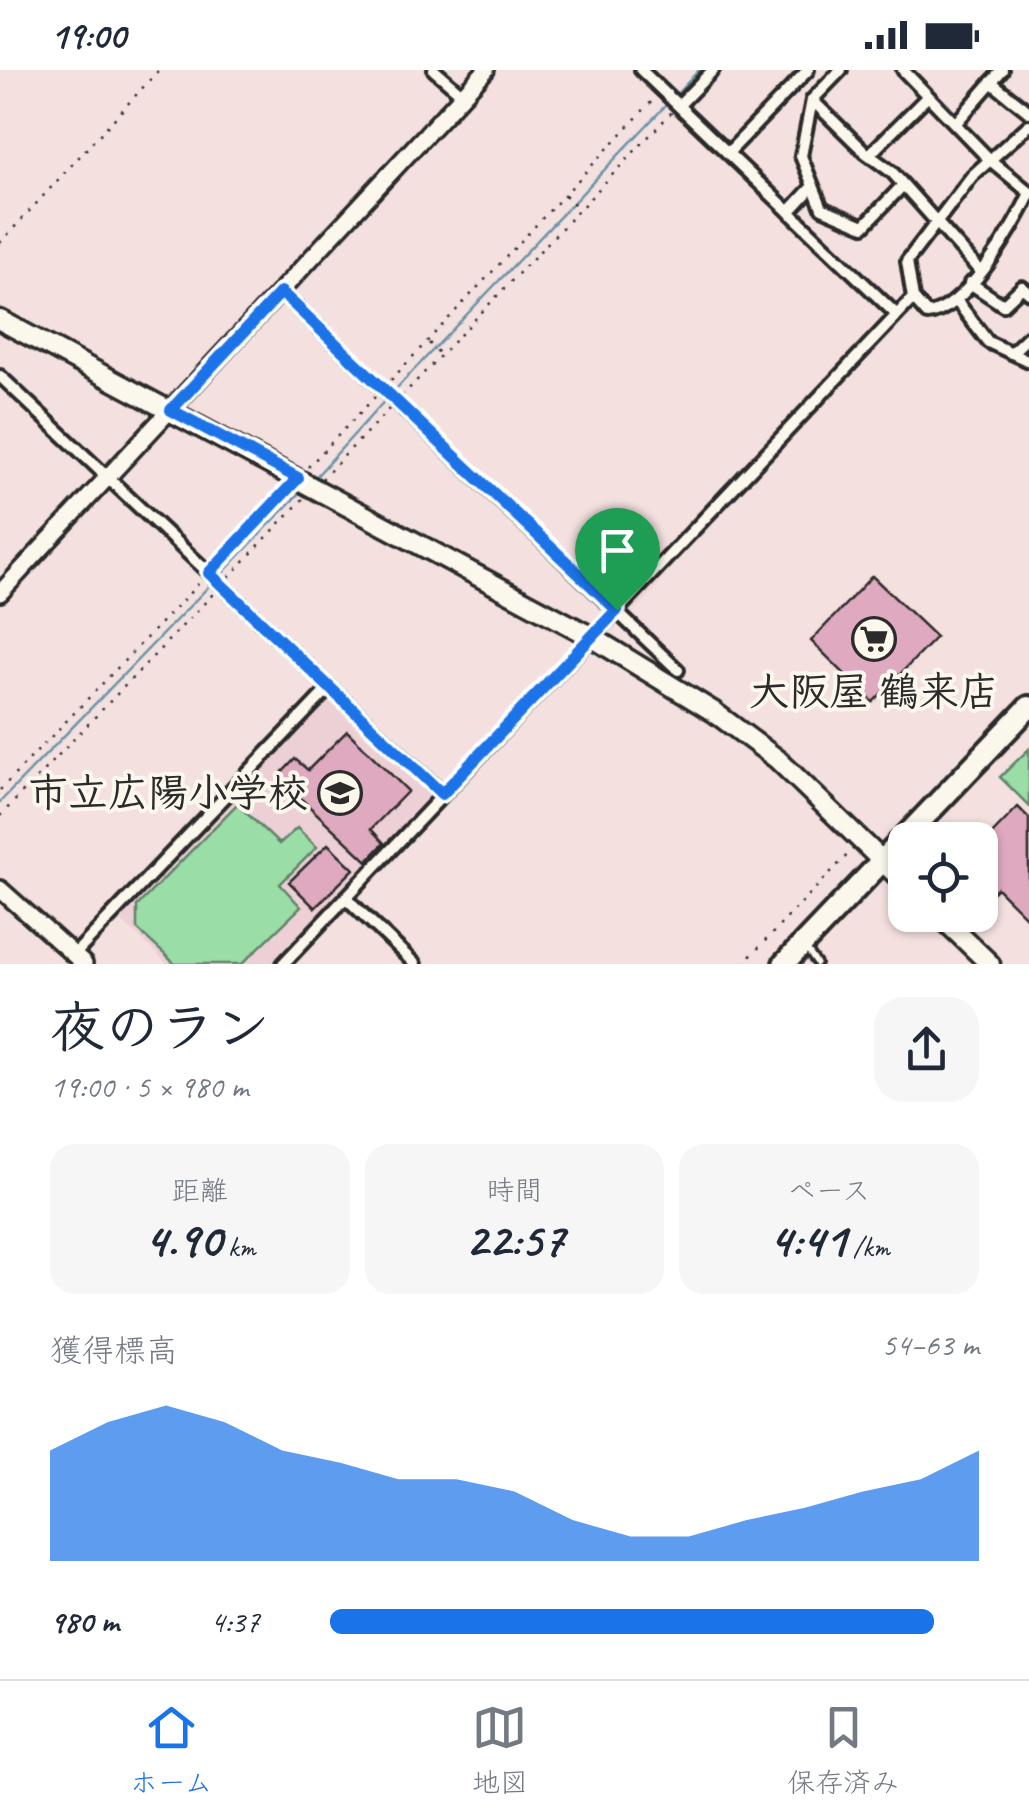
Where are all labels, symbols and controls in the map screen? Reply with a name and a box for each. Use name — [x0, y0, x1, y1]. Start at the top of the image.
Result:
text: 19:00 — [50, 12, 125, 59]
pin — [575, 508, 660, 611]
icon: arrive — [590, 523, 645, 578]
supermarket icon: 大阪屋 鶴来店 — [851, 616, 897, 662]
place label: 大阪屋 鶴来店 — [749, 667, 999, 717]
place label: 市立広陽小学校 — [28, 768, 308, 818]
school or university icon: 市立広陽小学校 — [317, 770, 363, 816]
map controls — [888, 822, 998, 932]
button: locate — [888, 822, 998, 932]
text: 夜のラン — [50, 993, 270, 1063]
button: share — [874, 997, 979, 1102]
text: 19:00 · 5 × 980 m — [50, 1066, 248, 1107]
text: 距離 — [172, 1173, 228, 1208]
text: 時間 — [486, 1173, 543, 1208]
text: ペース — [788, 1173, 870, 1208]
text: 4.90 — [144, 1208, 221, 1271]
text: 22:57 — [465, 1208, 564, 1271]
text: 4:41 — [769, 1208, 846, 1271]
text: km — [221, 1229, 255, 1264]
text: /km — [846, 1229, 890, 1264]
text: 54–63 m — [881, 1324, 979, 1365]
text: 獲得標高 — [50, 1330, 178, 1371]
text: 980 m — [50, 1601, 119, 1642]
text: 4:37 — [210, 1601, 260, 1642]
tab: ホーム — [130, 1700, 213, 1800]
tab: 地図 — [472, 1700, 528, 1800]
tab: 保存済み — [787, 1700, 899, 1800]

